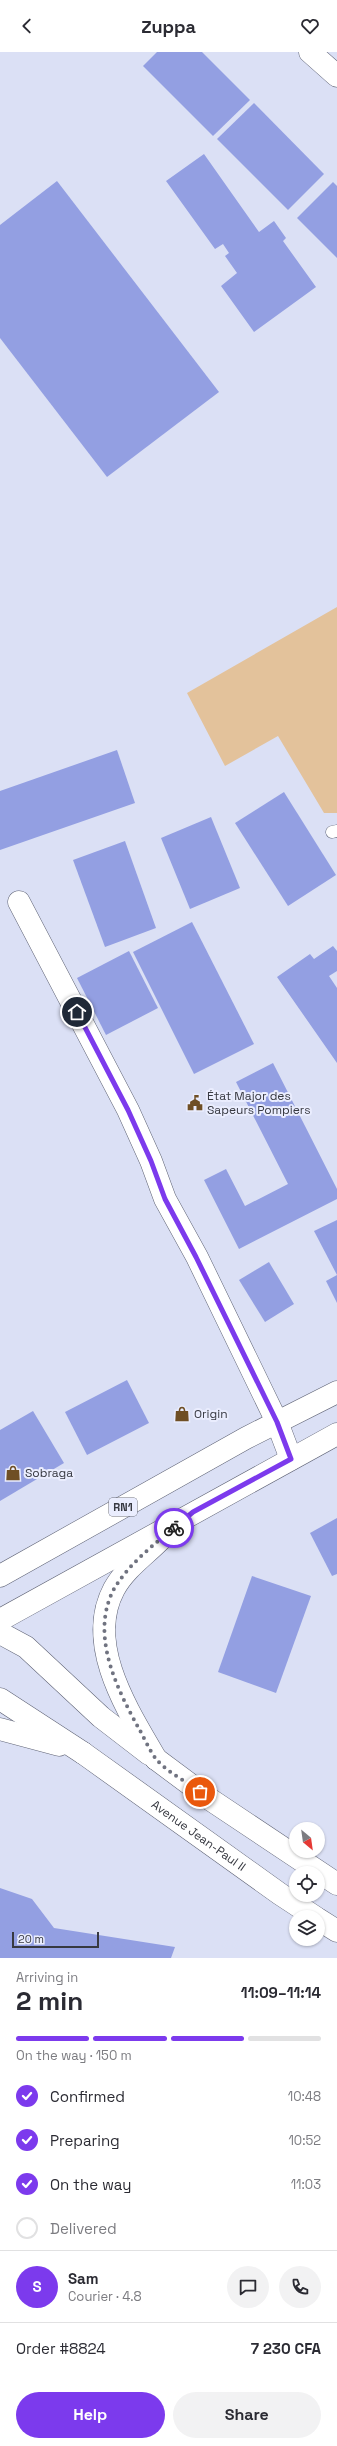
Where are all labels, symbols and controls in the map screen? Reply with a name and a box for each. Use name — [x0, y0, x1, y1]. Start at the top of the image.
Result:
icon: back — [16, 15, 38, 37]
text: Zuppa — [141, 15, 196, 38]
icon: heart — [299, 15, 321, 37]
pin — [60, 995, 94, 1029]
icon: home — [66, 1001, 88, 1023]
place label: État Major des Sapeurs Pompiers — [207, 1088, 311, 1118]
public building icon: État Major des Sapeurs Pompiers — [186, 1094, 204, 1112]
shop icon: Origin — [173, 1405, 191, 1423]
place label: Origin — [194, 1406, 228, 1422]
shop icon: Sobraga — [4, 1464, 22, 1482]
place label: Sobraga — [25, 1465, 73, 1481]
road number: RN1 — [109, 1498, 137, 1516]
courier — [154, 1508, 194, 1548]
icon: bike — [163, 1517, 185, 1539]
pin — [183, 1775, 217, 1809]
icon: bag — [189, 1781, 211, 1803]
street label: Avenue Jean-Paul II — [148, 1796, 249, 1875]
north arrow — [289, 1822, 325, 1858]
map controls — [289, 1822, 325, 1946]
button: locate — [289, 1866, 325, 1902]
button: layers — [289, 1910, 325, 1946]
scale bar — [12, 1930, 99, 1949]
text: 20 m — [18, 1932, 44, 1946]
text: Arriving in — [16, 1969, 78, 1986]
text: 11:09–11:14 — [241, 1983, 321, 2002]
text: 2 min — [16, 1984, 83, 2018]
text: On the way · 150 m — [16, 2047, 132, 2064]
icon: check — [16, 2085, 38, 2107]
text: Confirmed — [50, 2087, 125, 2106]
text: 10:48 — [288, 2088, 321, 2105]
icon: check — [16, 2129, 38, 2151]
text: Preparing — [50, 2131, 120, 2150]
text: 10:52 — [288, 2132, 321, 2149]
icon: check — [16, 2173, 38, 2195]
text: On the way — [50, 2175, 131, 2194]
text: 11:03 — [291, 2176, 321, 2193]
text: Delivered — [50, 2219, 117, 2238]
button: chat — [227, 2266, 269, 2308]
button: phone — [279, 2266, 321, 2308]
text: Sam — [68, 2269, 99, 2288]
text: S — [32, 2277, 42, 2296]
text: Courier · 4.8 — [68, 2288, 142, 2305]
text: Order #8824 — [16, 2339, 106, 2358]
text: 7 230 CFA — [251, 2339, 321, 2358]
button: Help — [16, 2392, 165, 2438]
button: Share — [173, 2392, 321, 2438]

